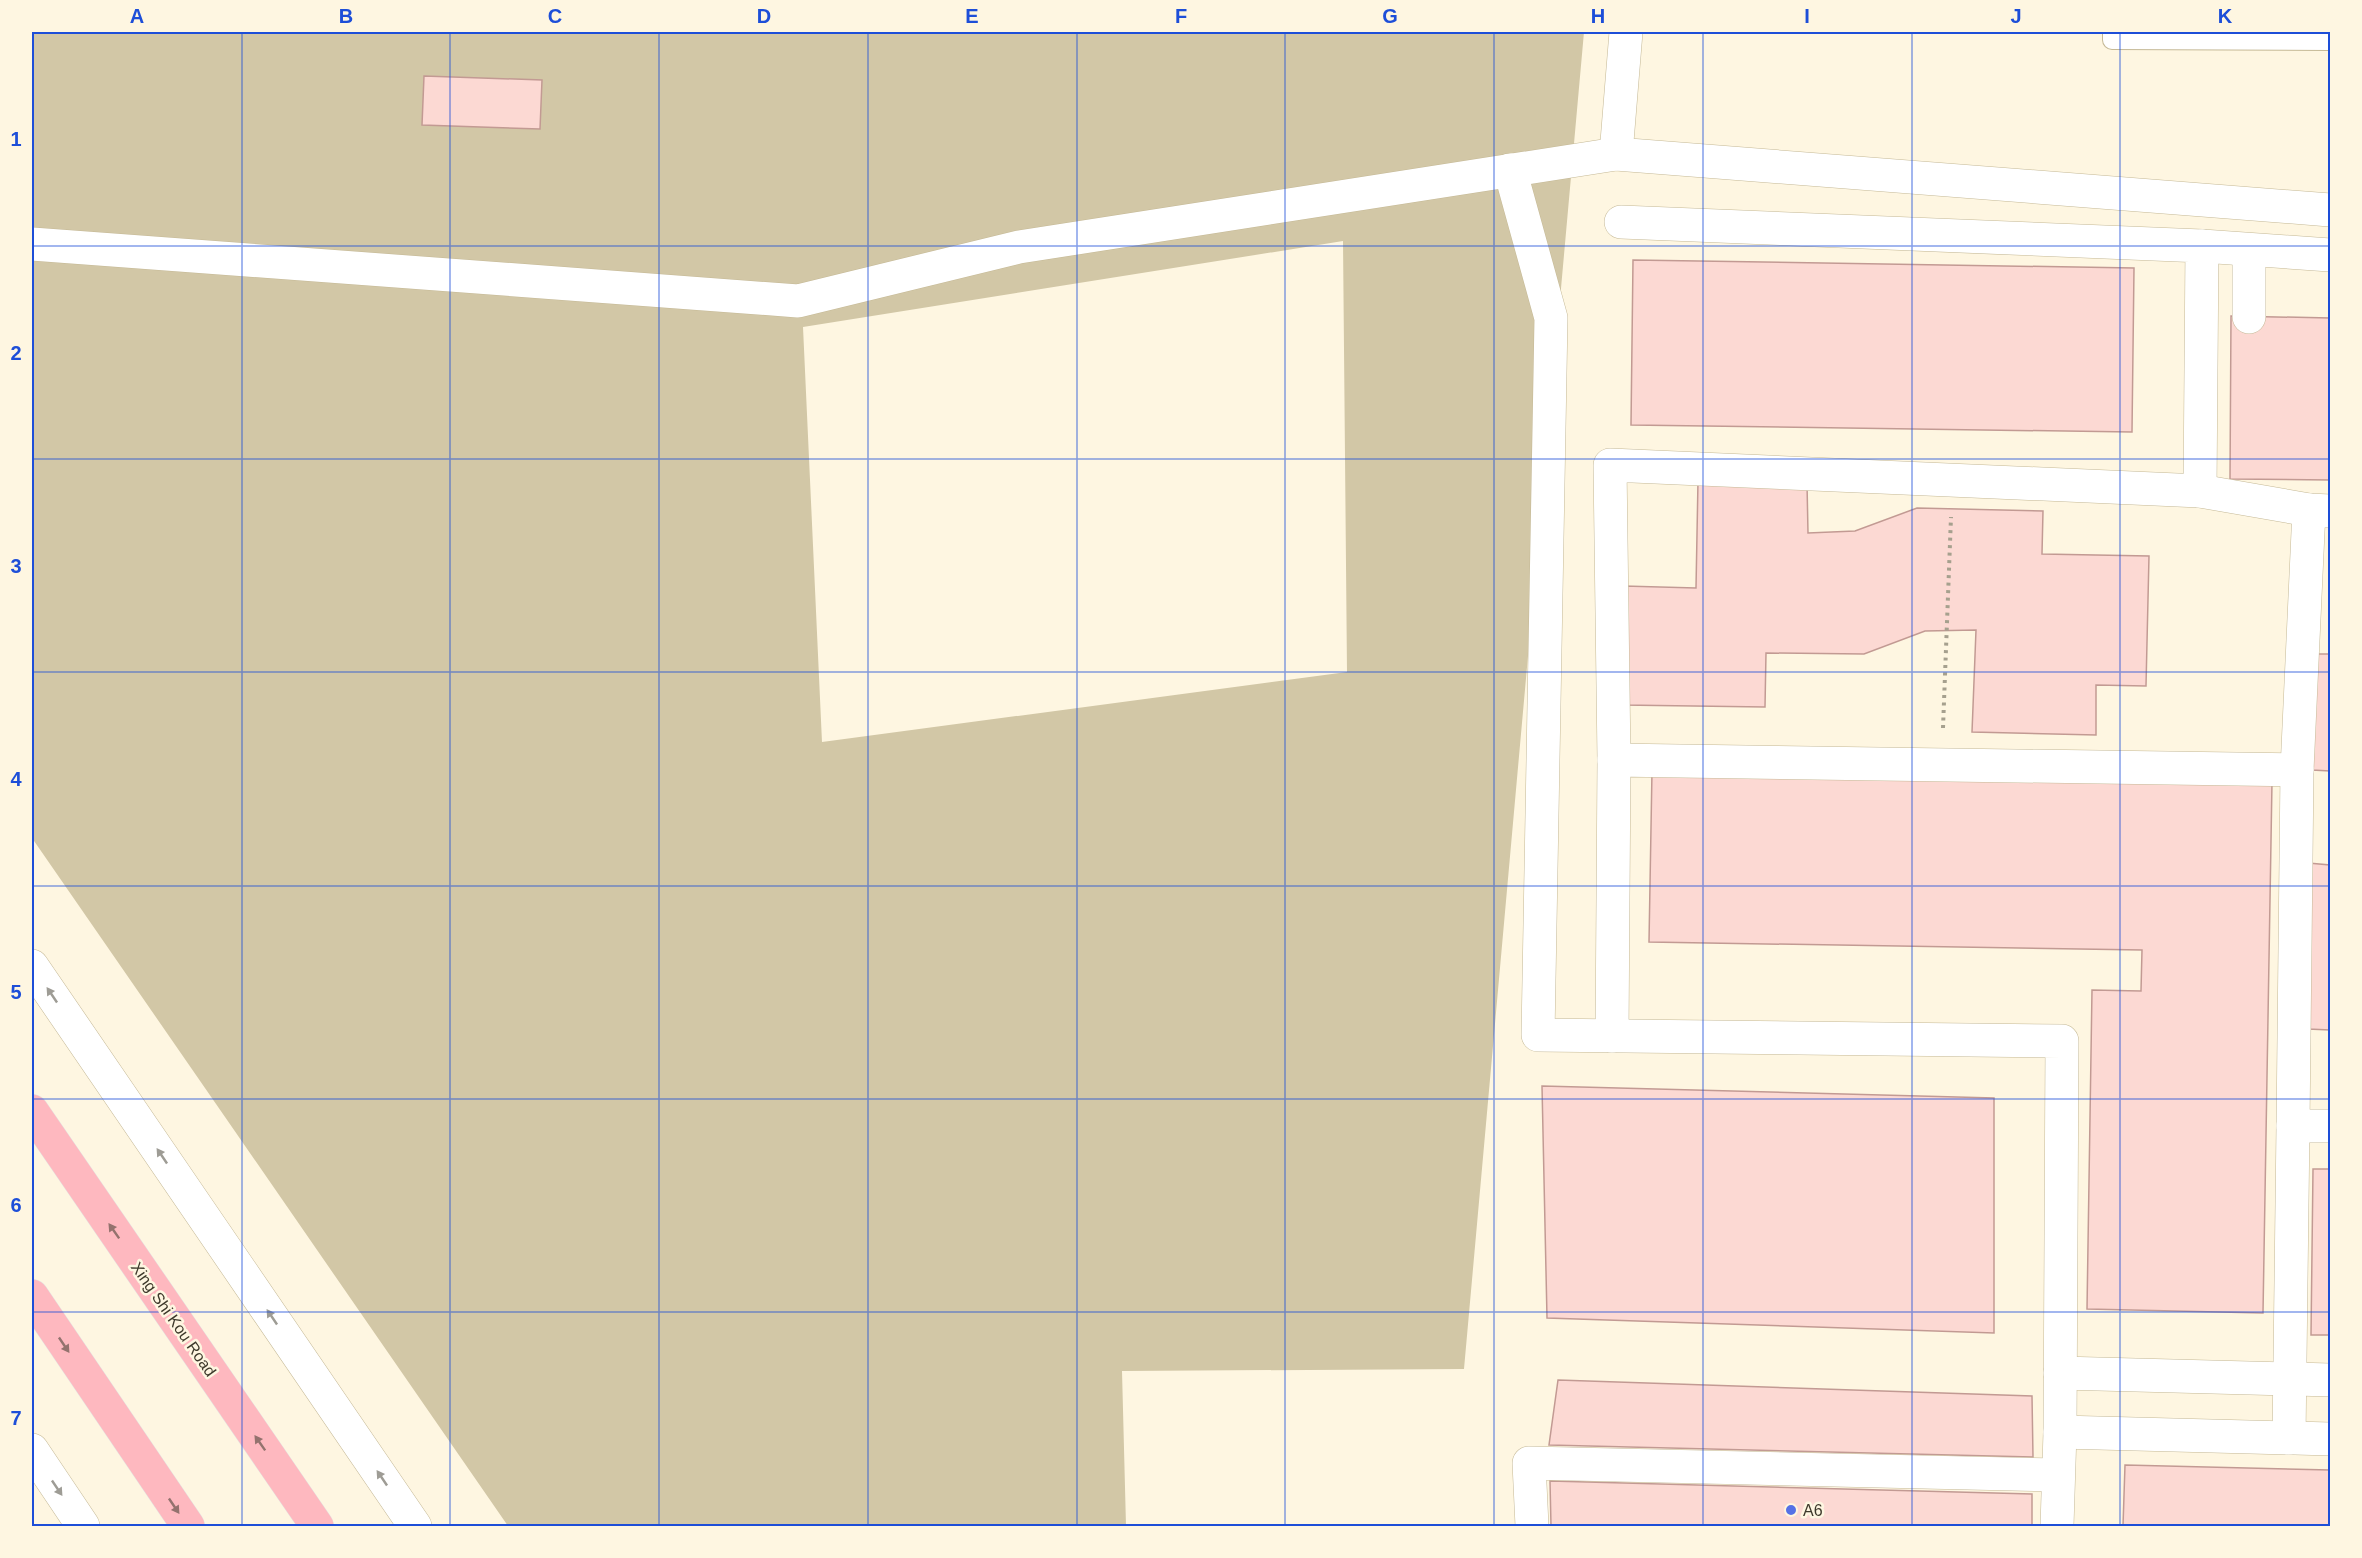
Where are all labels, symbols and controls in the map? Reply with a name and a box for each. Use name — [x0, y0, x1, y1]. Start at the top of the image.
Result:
text: A — [130, 5, 144, 27]
text: B — [339, 5, 353, 27]
text: C — [548, 5, 562, 27]
text: D — [757, 5, 771, 27]
text: E — [965, 5, 979, 27]
text: F — [1175, 5, 1187, 27]
text: G — [1382, 5, 1398, 27]
text: H — [1591, 5, 1605, 27]
text: I — [1804, 5, 1810, 27]
text: J — [2010, 5, 2022, 27]
text: K — [2218, 5, 2233, 27]
text: 1 — [10, 128, 22, 150]
text: 2 — [10, 342, 22, 364]
text: 3 — [10, 555, 22, 577]
text: 4 — [10, 768, 22, 790]
text: 5 — [10, 981, 22, 1003]
one-way arrow — [46, 988, 58, 1004]
one-way arrow — [156, 1149, 168, 1165]
text: 6 — [10, 1194, 22, 1216]
one-way arrow — [109, 1223, 120, 1239]
street label: Xing Shi Kou Road — [128, 1259, 219, 1380]
one-way arrow — [266, 1310, 278, 1326]
one-way arrow — [58, 1336, 70, 1352]
text: 7 — [10, 1407, 22, 1429]
one-way arrow — [254, 1436, 266, 1452]
one-way arrow — [376, 1471, 388, 1487]
one-way arrow — [51, 1480, 63, 1496]
one-way arrow — [168, 1498, 179, 1514]
place label: A6 — [1803, 1502, 1823, 1519]
marker: A6 — [1784, 1503, 1798, 1517]

